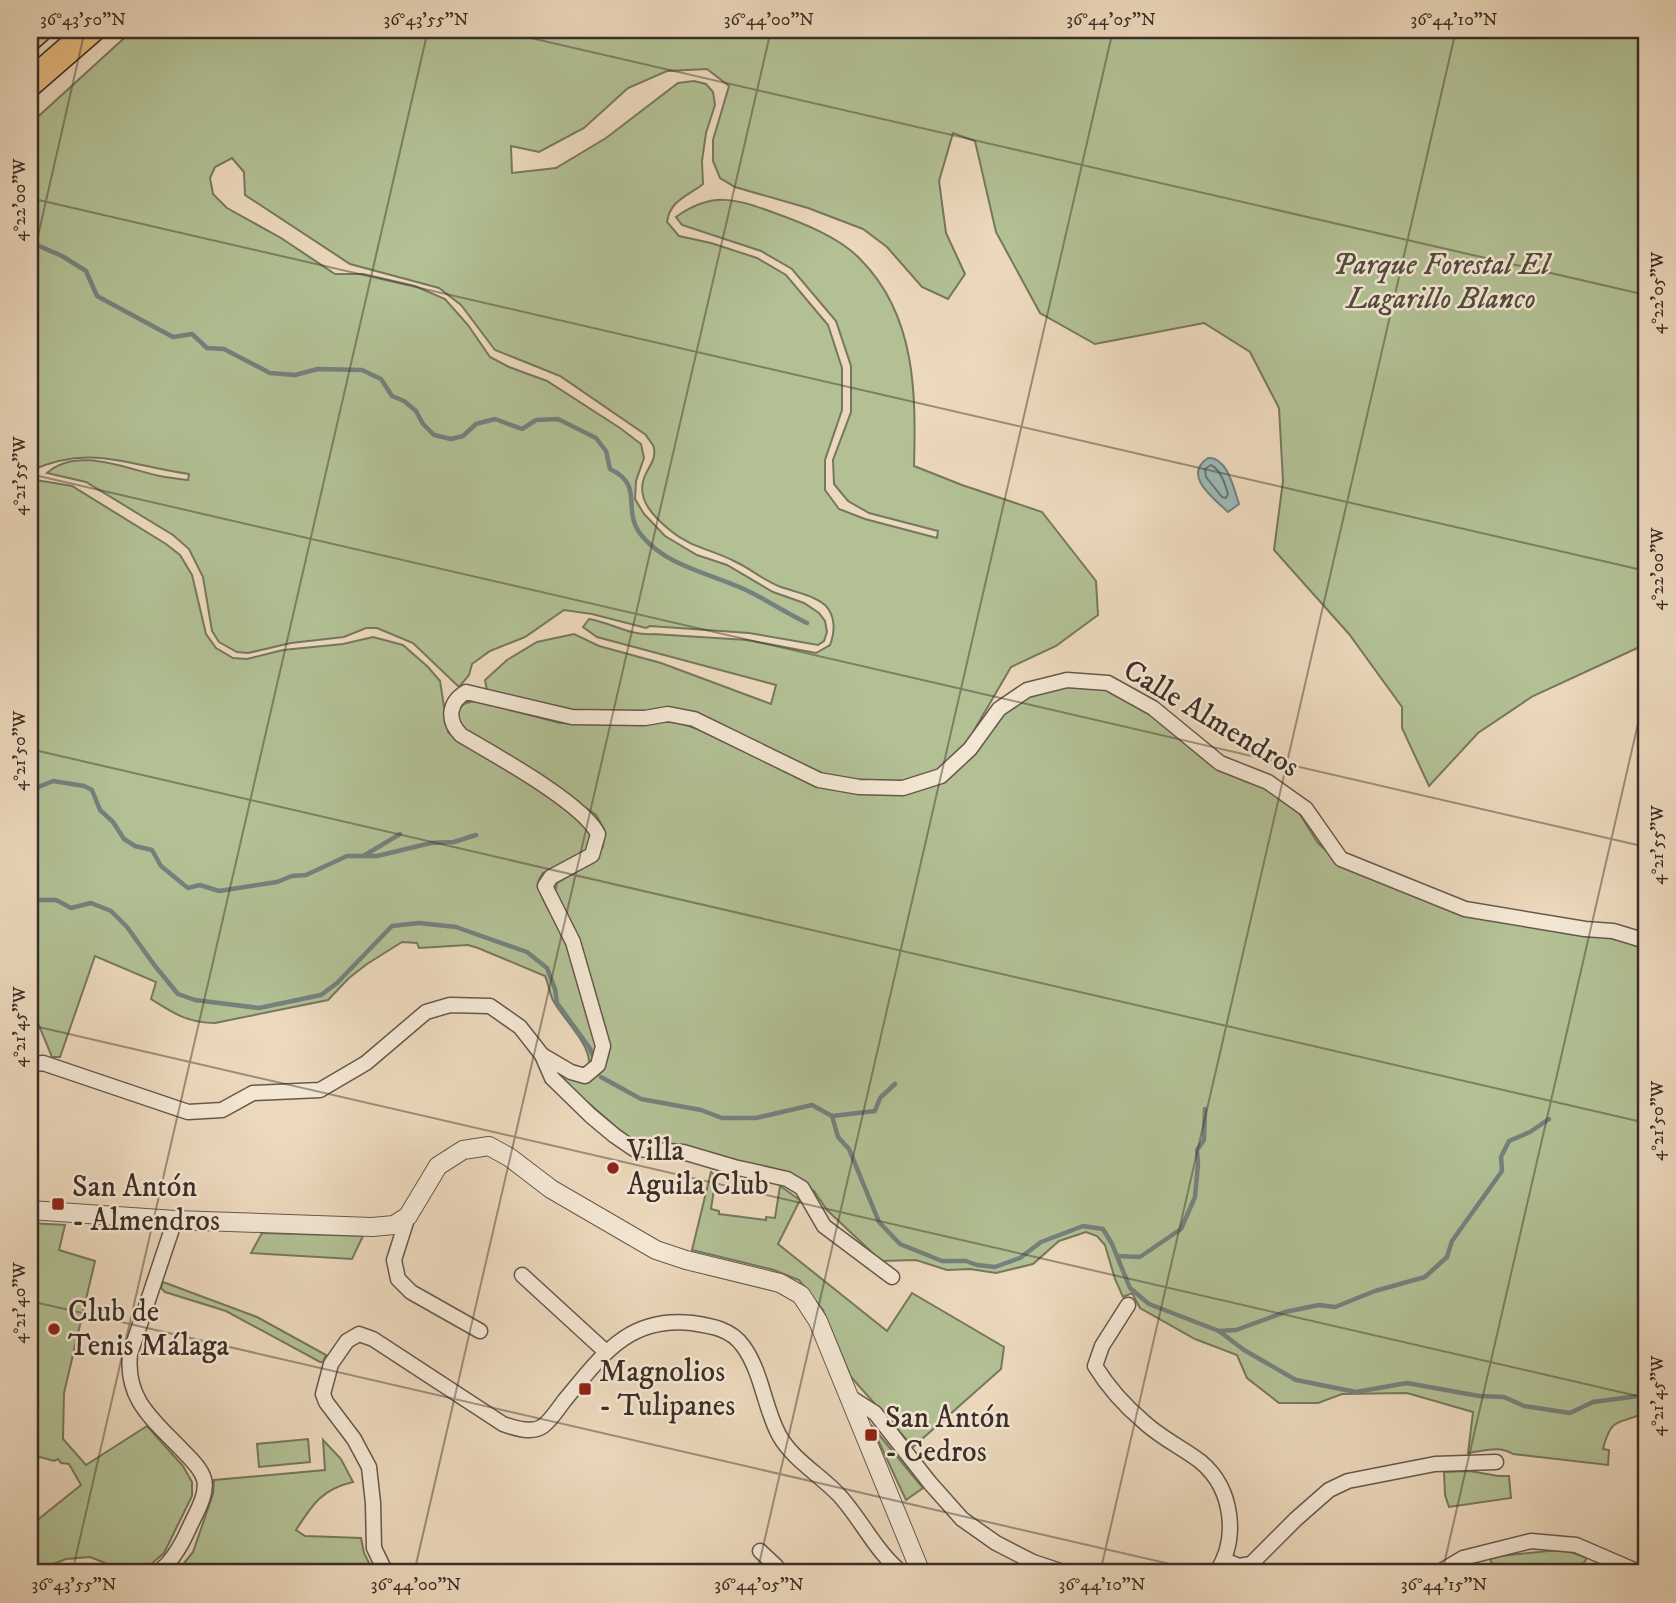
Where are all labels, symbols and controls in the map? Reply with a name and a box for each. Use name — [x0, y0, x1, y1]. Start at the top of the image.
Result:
text: 36°43'50"N — [40, 9, 126, 31]
text: 36°43'55"N — [383, 9, 469, 31]
text: 36°44'00"N — [724, 9, 814, 31]
text: 36°44'05"N — [1066, 9, 1156, 31]
text: 36°44'10"N — [1410, 9, 1498, 31]
text: 4°22'00"W — [9, 158, 31, 242]
park label: Parque Forestal El Lagarillo Blanco — [1333, 247, 1553, 318]
text: 4°22'05"W — [1647, 251, 1669, 334]
text: 4°21'55"W — [9, 436, 31, 516]
text: 4°22'00"W — [1647, 527, 1669, 611]
street label: Calle Almendros — [1116, 652, 1306, 786]
text: 4°21'50"W — [9, 710, 31, 791]
text: 4°21'55"W — [1647, 805, 1669, 885]
text: 4°21'45"W — [9, 986, 31, 1067]
text: 4°21'50"W — [1647, 1080, 1669, 1161]
place label: Villa Aguila Club — [626, 1133, 769, 1204]
marker: Villa Aguila Club — [605, 1160, 621, 1176]
place label: San Antón - Almendros — [72, 1169, 220, 1240]
marker: San Antón - Almendros — [50, 1196, 66, 1212]
text: 4°21'40"W — [9, 1262, 31, 1344]
place label: Club de Tenis Málaga — [68, 1294, 229, 1365]
marker: Club de Tenis Málaga — [46, 1321, 62, 1337]
place label: Magnolios - Tulipanes — [599, 1354, 735, 1425]
text: 4°21'45"W — [1647, 1355, 1669, 1436]
marker: Magnolios - Tulipanes — [577, 1381, 593, 1397]
place label: San Antón - Cedros — [885, 1400, 1010, 1471]
marker: San Antón - Cedros — [863, 1427, 879, 1443]
text: 36°43'55"N — [31, 1574, 117, 1596]
text: 36°44'00"N — [371, 1574, 461, 1596]
text: 36°44'05"N — [714, 1574, 804, 1596]
text: 36°44'10"N — [1058, 1574, 1146, 1596]
text: 36°44'15"N — [1401, 1574, 1487, 1596]

